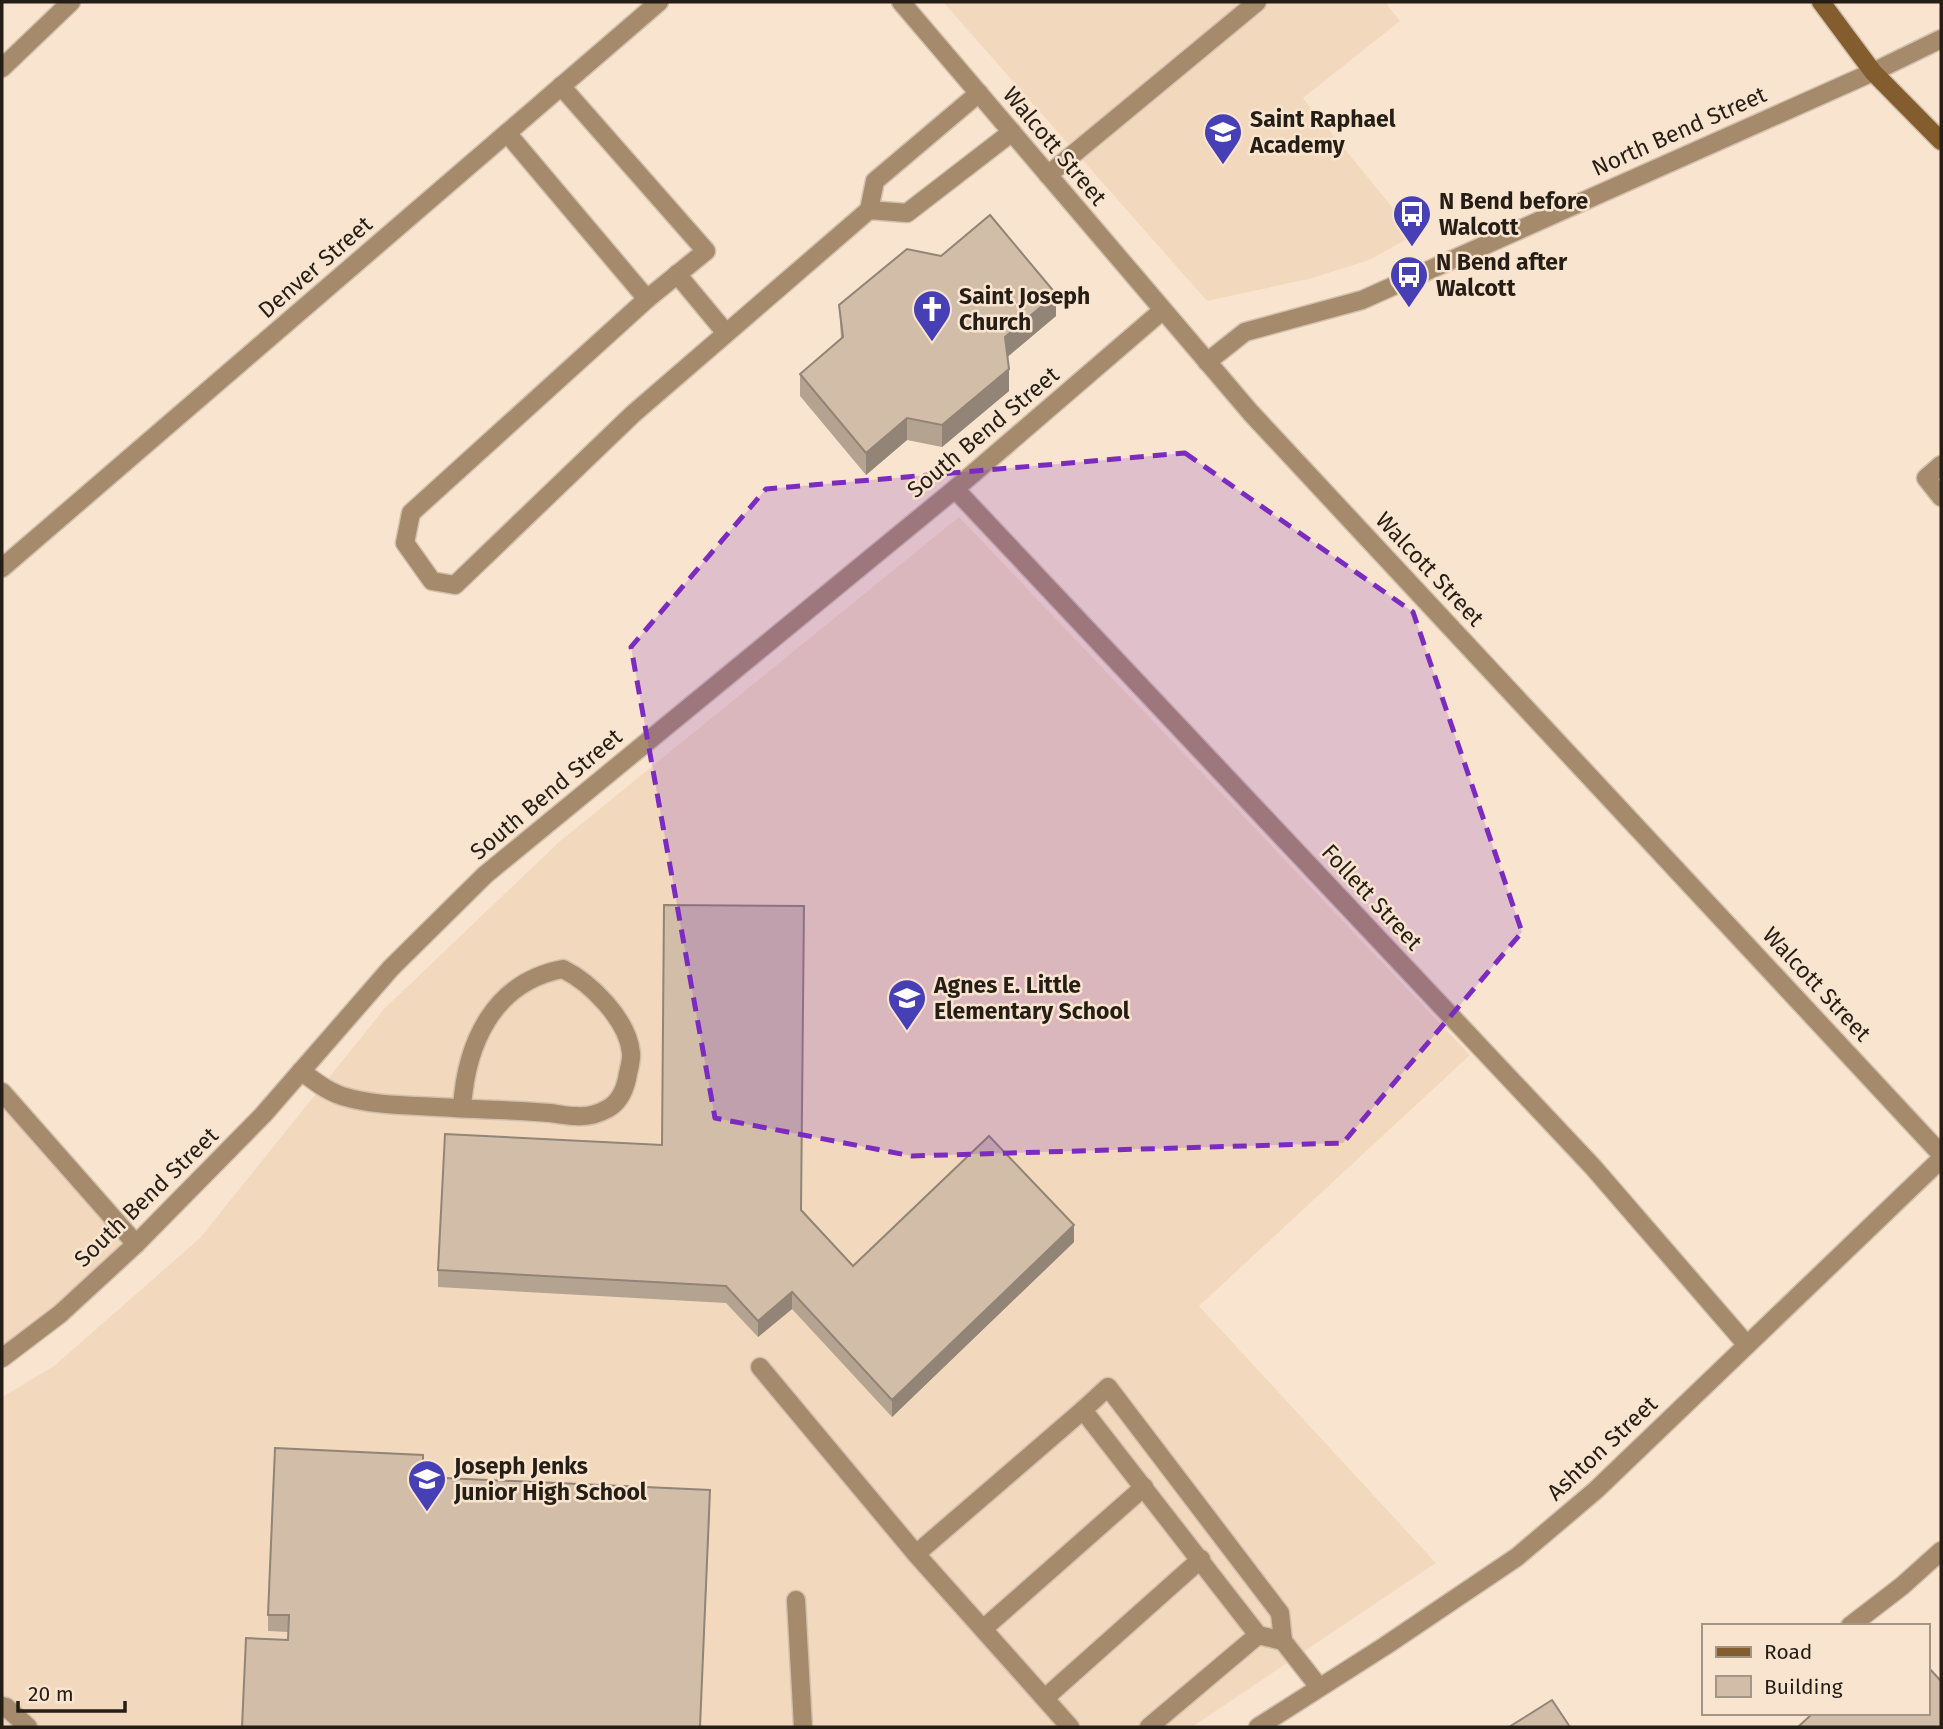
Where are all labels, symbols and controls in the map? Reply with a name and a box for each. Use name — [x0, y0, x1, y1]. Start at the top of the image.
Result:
street label: North Bend Street — [1587, 80, 1771, 182]
street label: Walcott Street — [997, 81, 1113, 212]
place label: Saint Raphael Academy — [1249, 105, 1396, 159]
school or university icon: Saint Raphael Academy — [1202, 111, 1244, 166]
place label: N Bend before Walcott — [1439, 187, 1588, 241]
bus stop icon: N Bend before Walcott — [1391, 193, 1433, 248]
street label: Denver Street — [252, 209, 378, 324]
place label: N Bend after Walcott — [1436, 248, 1568, 302]
bus stop icon: N Bend after Walcott — [1388, 254, 1430, 309]
place label: Saint Joseph Church — [959, 282, 1090, 336]
church icon: Saint Joseph Church — [911, 288, 953, 343]
street label: South Bend Street — [901, 360, 1065, 504]
street label: Walcott Street — [1370, 506, 1491, 633]
street label: South Bend Street — [464, 722, 628, 866]
street label: Follett Street — [1316, 838, 1429, 956]
street label: Walcott Street — [1757, 921, 1878, 1048]
place label: Agnes E. Little Elementary School — [933, 971, 1130, 1025]
school or university icon: Agnes E. Little Elementary School — [886, 977, 928, 1032]
street label: South Bend Street — [68, 1121, 224, 1273]
street label: Ashton Street — [1541, 1389, 1664, 1506]
place label: Joseph Jenks Junior High School — [453, 1452, 647, 1506]
school or university icon: Joseph Jenks Junior High School — [406, 1458, 448, 1513]
legend — [1702, 1624, 1929, 1715]
text: Road — [1764, 1639, 1812, 1665]
scale bar — [18, 1670, 124, 1714]
text: Building — [1764, 1674, 1843, 1700]
text: 20 m — [28, 1681, 74, 1707]

